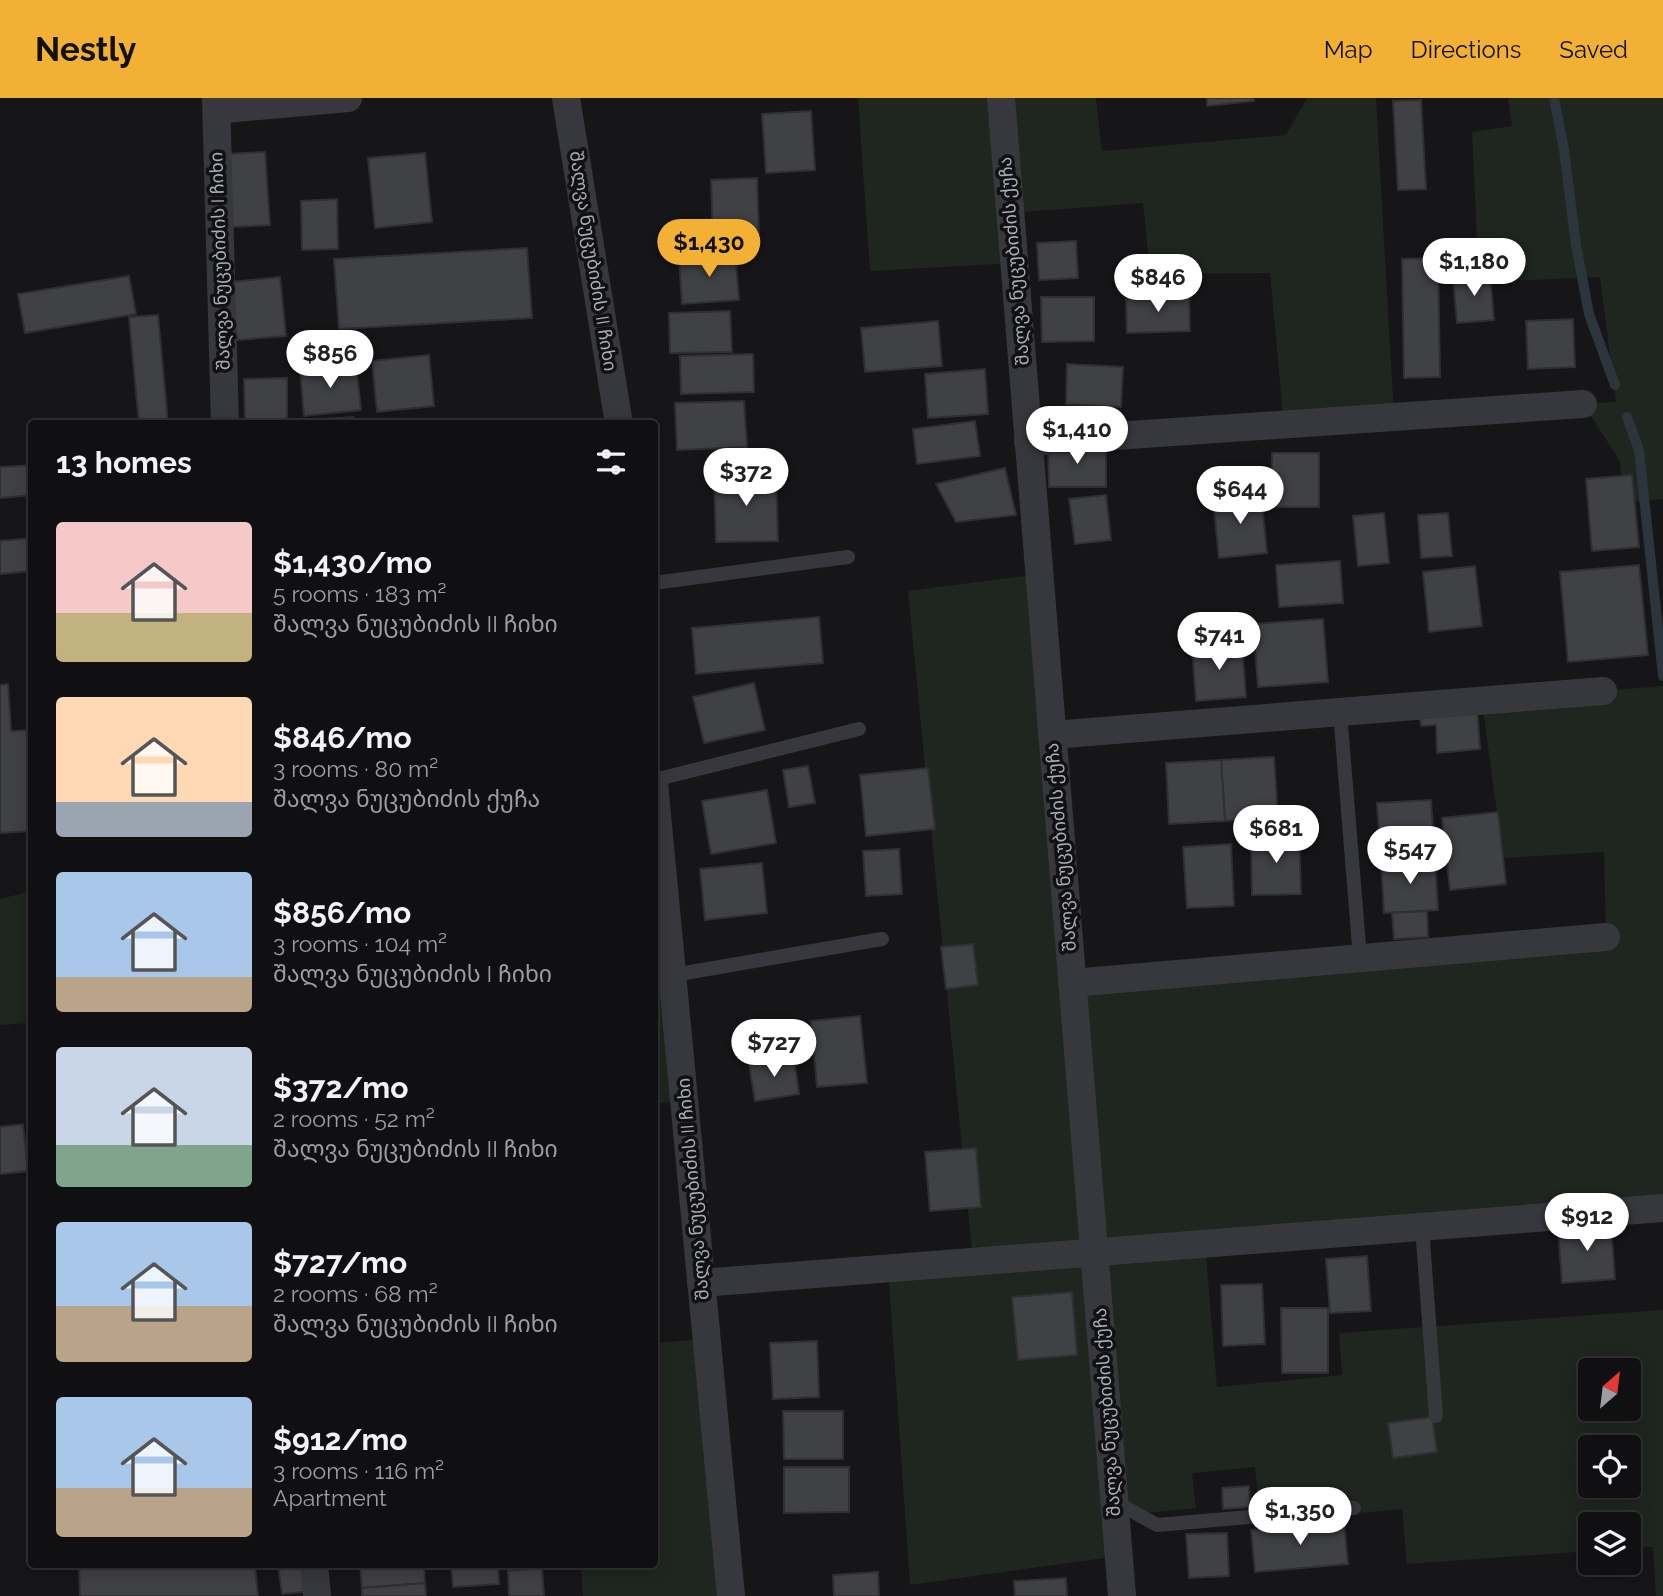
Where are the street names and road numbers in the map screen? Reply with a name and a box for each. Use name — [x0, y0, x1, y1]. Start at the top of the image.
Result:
street label: შალვა ნუცუბიძის II ჩიხი — [565, 149, 621, 373]
street label: შალვა ნუცუბიძის I ჩიხი — [205, 151, 235, 371]
street label: შალვა ნუცუბიძის ქუჩა — [994, 156, 1034, 366]
street label: შალვა ნუცუბიძის ქუჩა — [1041, 742, 1081, 952]
street label: შალვა ნუცუბიძის II ჩიხი — [672, 1077, 714, 1301]
street label: შალვა ნუცუბიძის ქუჩა — [1089, 1307, 1125, 1517]

